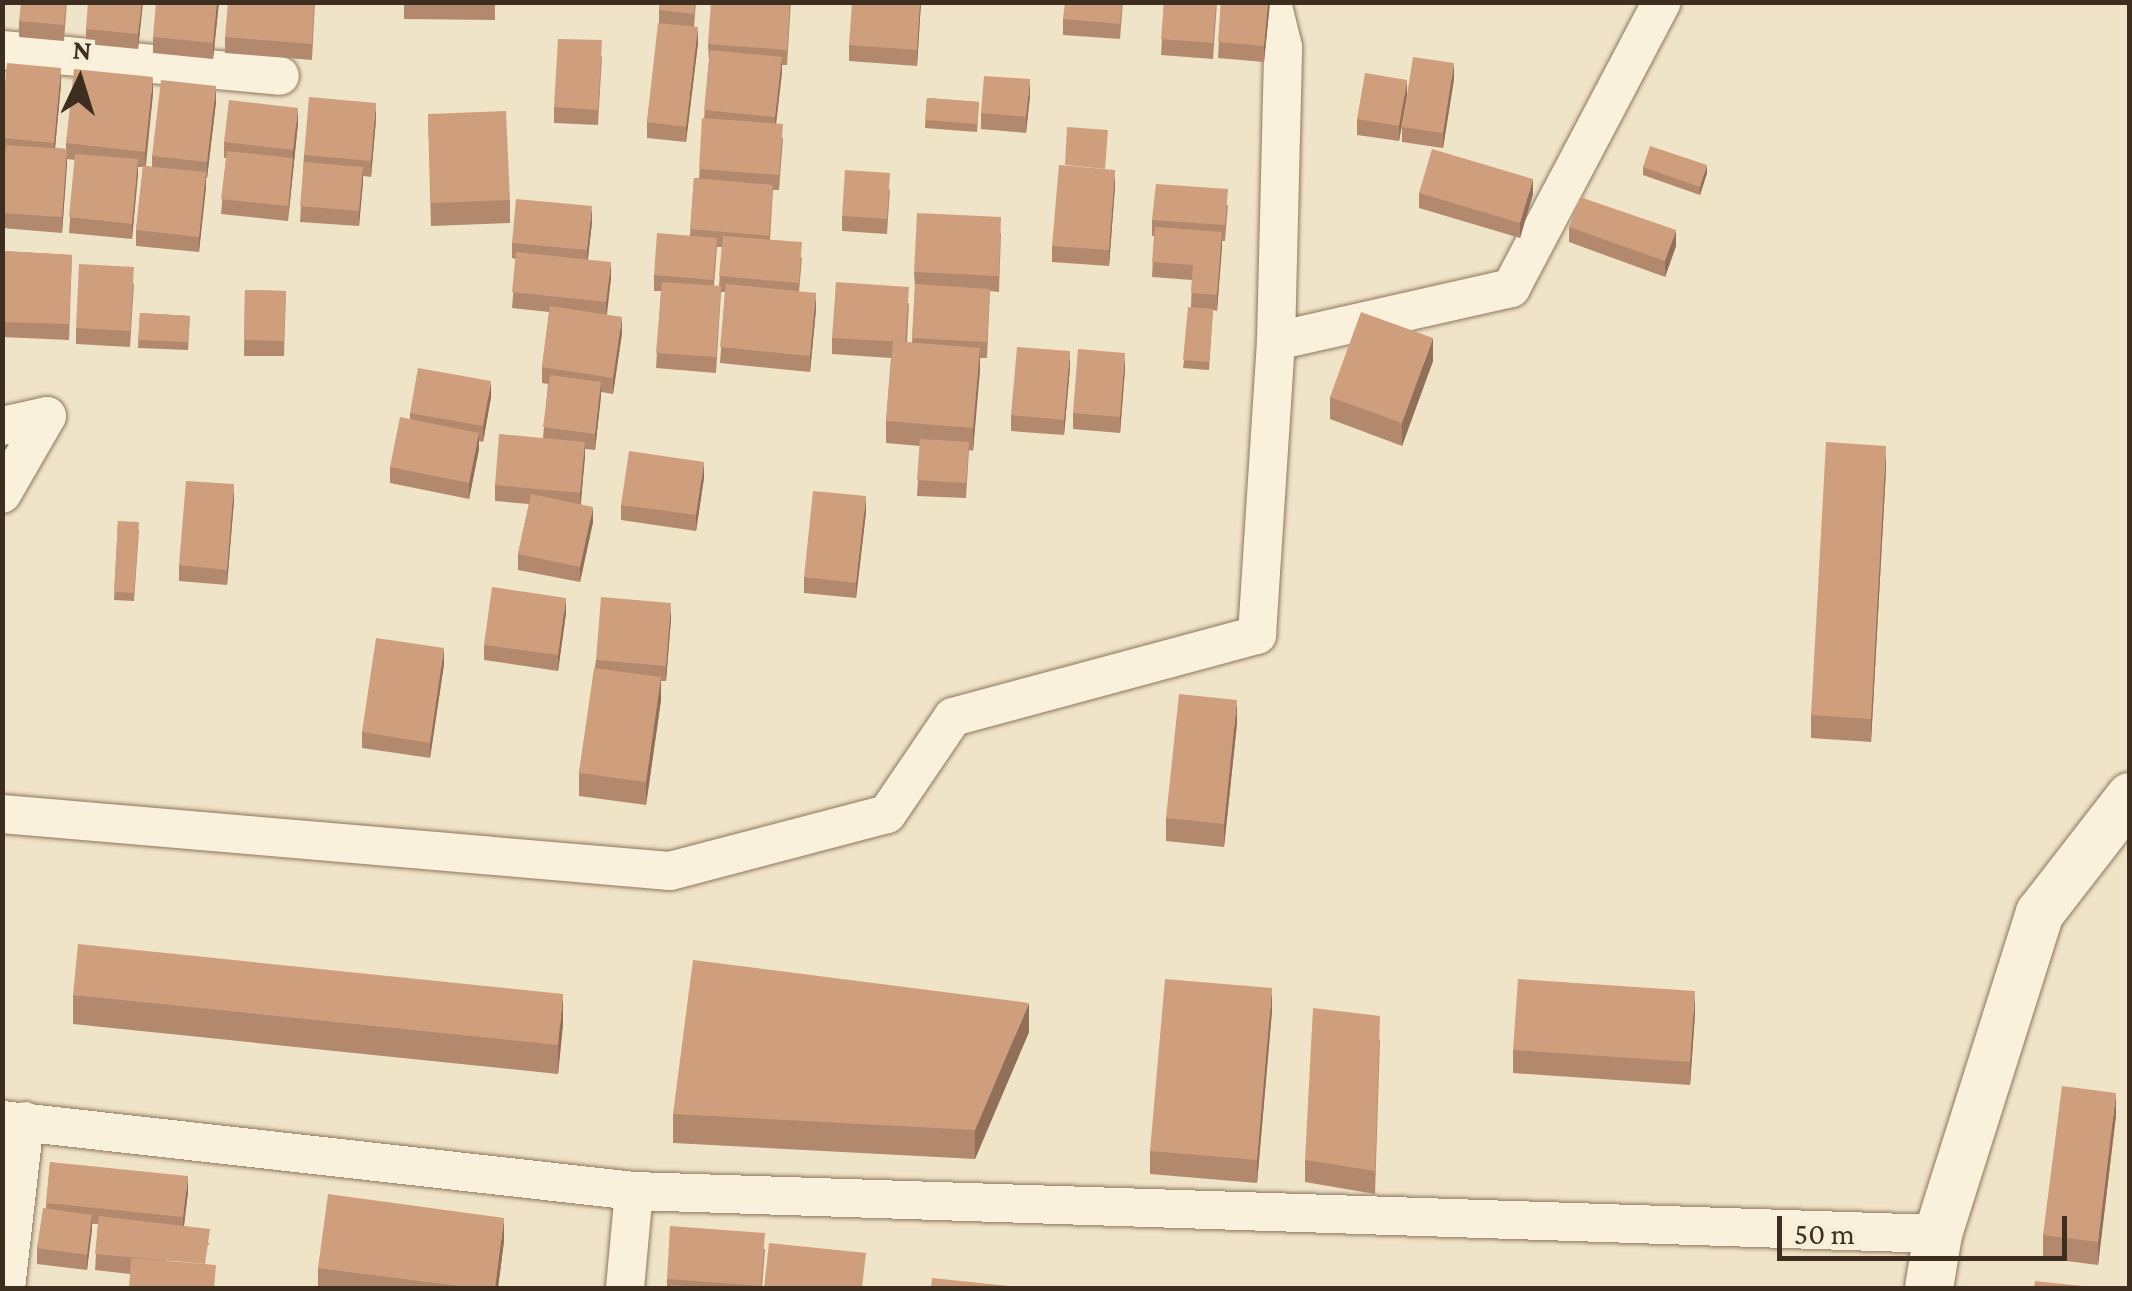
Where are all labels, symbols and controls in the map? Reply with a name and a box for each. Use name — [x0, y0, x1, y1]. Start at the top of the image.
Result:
north arrow — [30, 30, 130, 130]
text: N — [72, 33, 93, 66]
scale bar — [1782, 1196, 2072, 1258]
text: 50 m — [1794, 1217, 1855, 1250]

